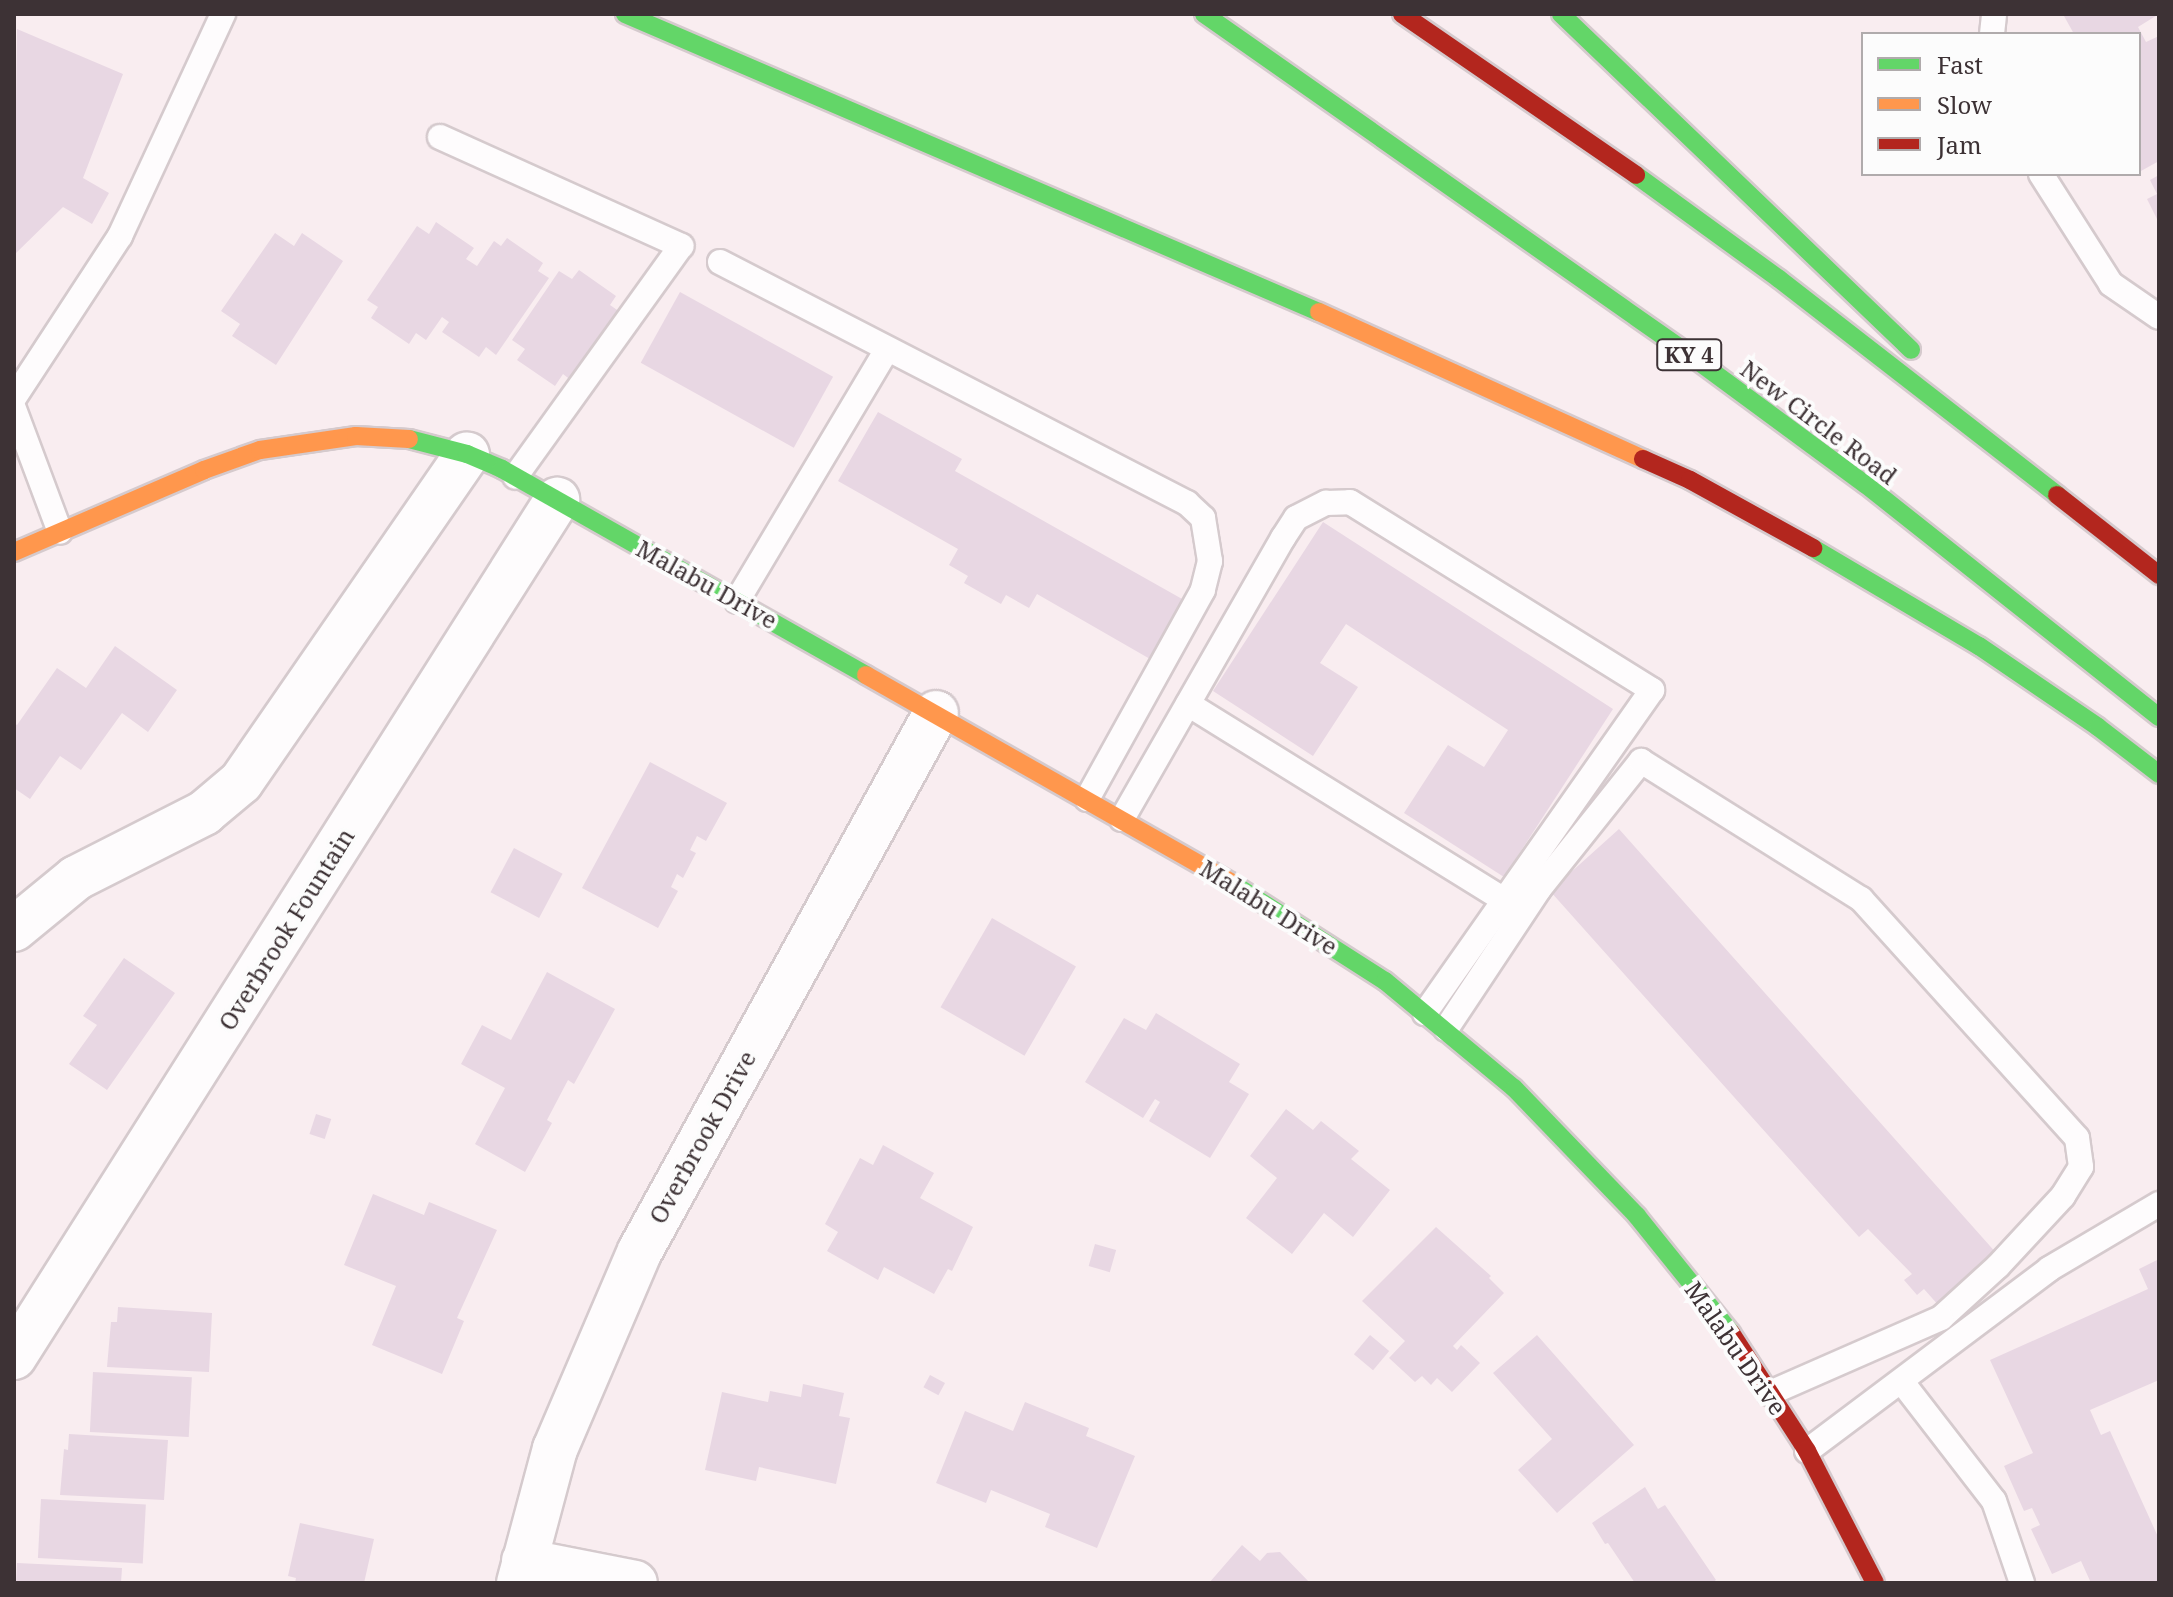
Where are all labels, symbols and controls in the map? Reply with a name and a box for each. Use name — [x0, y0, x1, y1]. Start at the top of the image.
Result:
legend — [1861, 32, 2141, 176]
text: Fast — [1937, 48, 1983, 81]
text: Slow — [1937, 88, 1992, 121]
text: Jam — [1937, 128, 1982, 161]
road number: KY 4 — [1655, 337, 1723, 373]
street label: New Circle Road — [1735, 354, 1903, 490]
street label: Malabu Drive — [632, 534, 782, 634]
street label: Overbrook Fountain — [212, 823, 360, 1035]
street label: Malabu Drive — [1195, 853, 1343, 961]
street label: Overbrook Drive — [643, 1046, 761, 1228]
street label: Malabu Drive — [1679, 1276, 1793, 1420]

